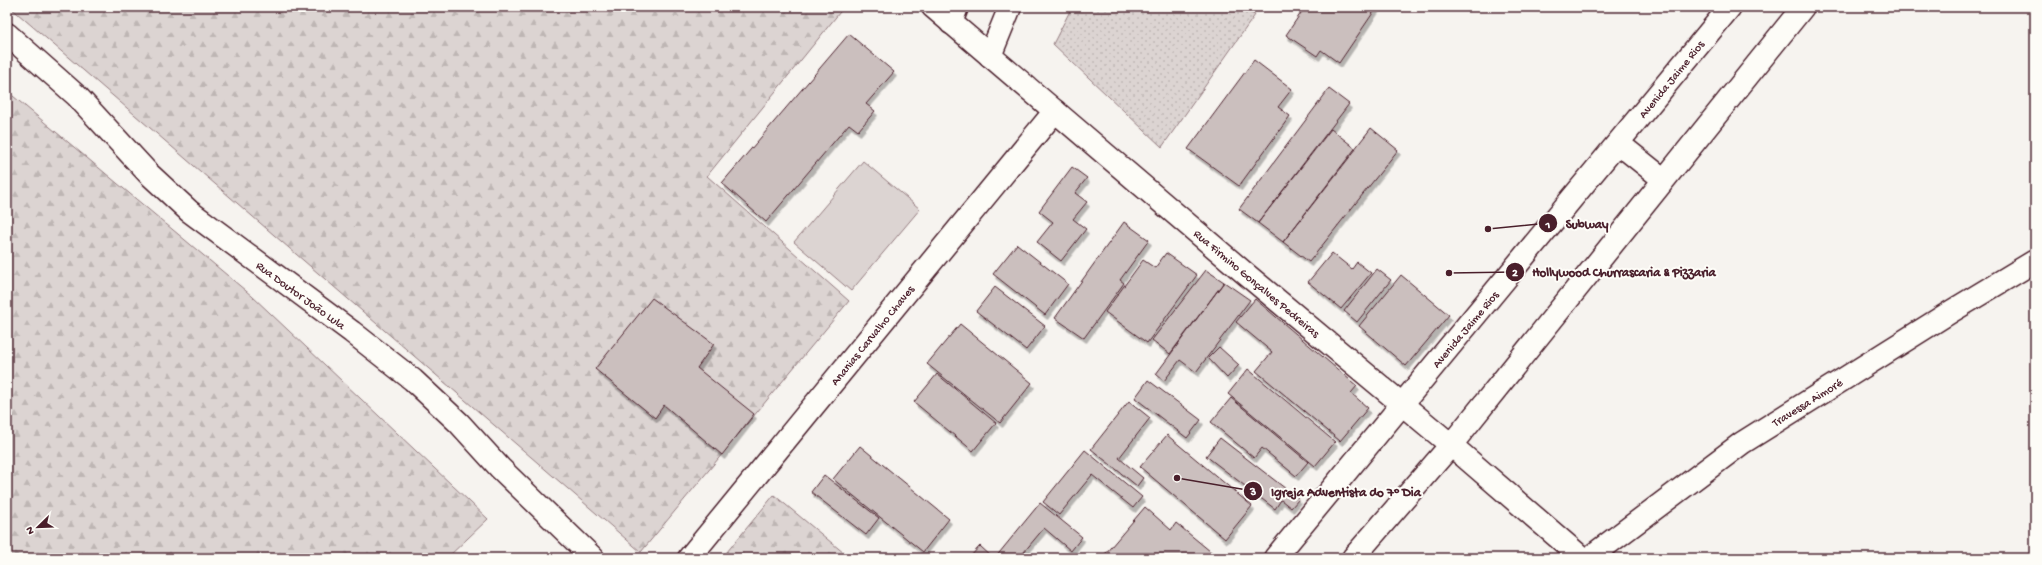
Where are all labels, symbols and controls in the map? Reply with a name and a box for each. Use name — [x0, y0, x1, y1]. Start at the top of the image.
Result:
street label: Avenida Jaime Rios — [1637, 38, 1709, 122]
callout: Subway — [1538, 211, 1616, 236]
text: Subway — [1566, 218, 1609, 233]
text: 1 — [1545, 219, 1551, 233]
street label: Rua Firmino Gonçalves Pedreiras — [1190, 228, 1322, 342]
callout: Hollywood Churrascaria & Pizzaria — [1505, 259, 1724, 284]
street label: Rua Doutor João Lula — [252, 260, 347, 334]
text: Hollywood Churrascaria & Pizzaria — [1532, 266, 1717, 281]
text: 2 — [1512, 267, 1518, 281]
street label: Ananias Carvalho Chaves — [829, 283, 919, 389]
street label: Avenida Jaime Rios — [1430, 289, 1503, 372]
street label: Travessa Aimoré — [1769, 376, 1846, 431]
callout: Igreja Adventista do 7º Dia — [1243, 479, 1429, 504]
text: 3 — [1249, 486, 1256, 500]
text: Igreja Adventista do 7º Dia — [1271, 486, 1422, 501]
north arrow — [18, 507, 58, 547]
text: N — [24, 524, 38, 536]

